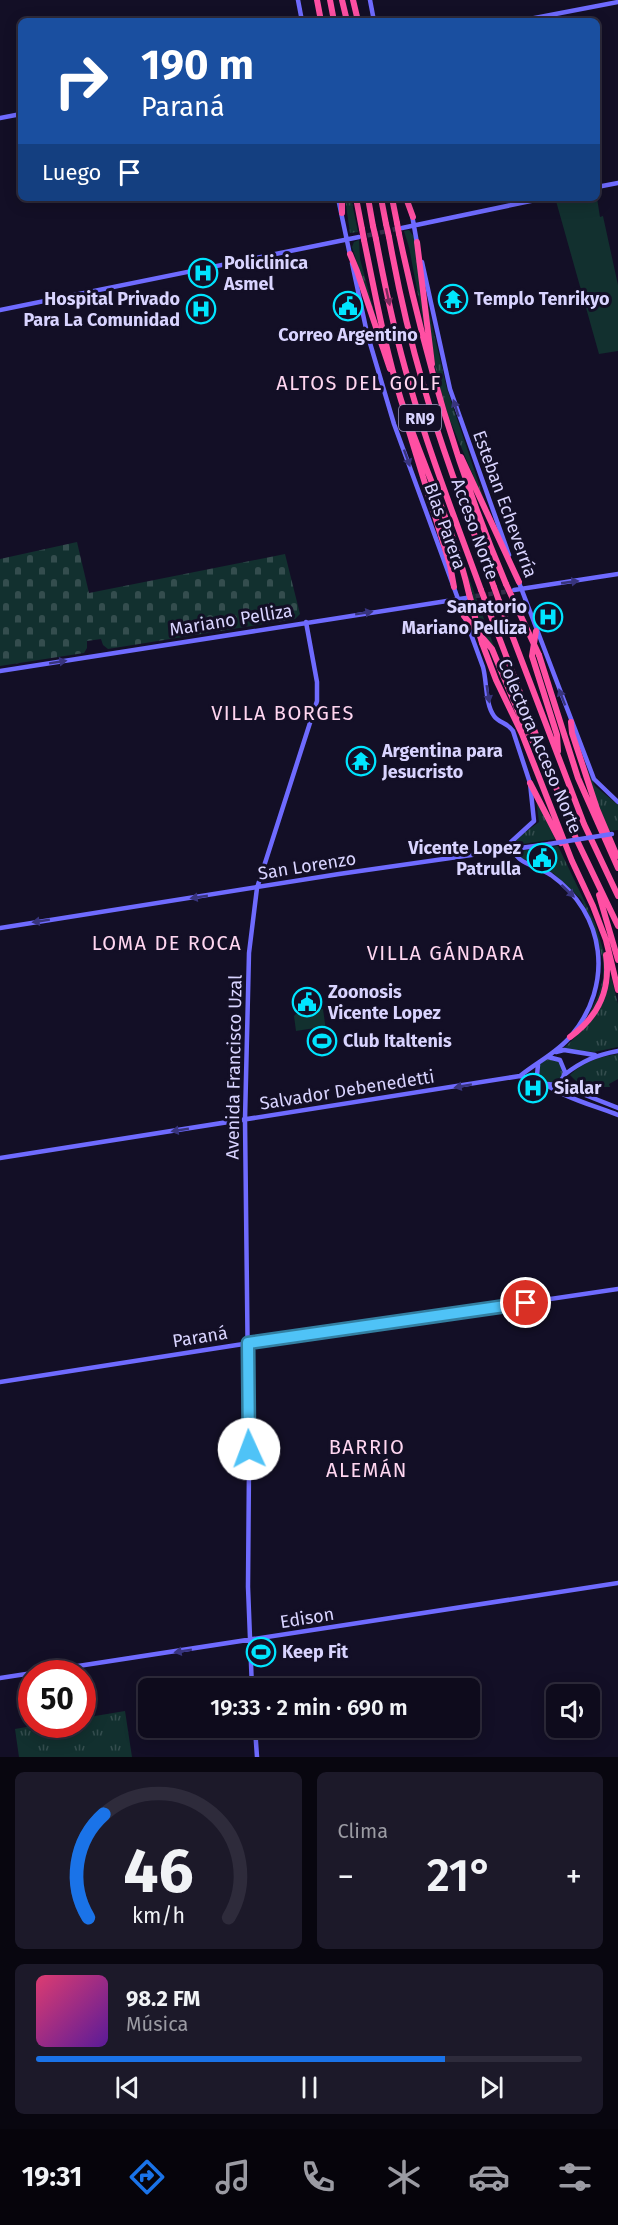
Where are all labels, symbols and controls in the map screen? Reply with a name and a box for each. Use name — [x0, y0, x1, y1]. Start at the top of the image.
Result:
text: 190 m — [141, 40, 254, 90]
icon: right — [42, 42, 120, 120]
text: Paraná — [141, 91, 225, 123]
icon: arrive — [113, 156, 146, 189]
text: Luego — [42, 159, 101, 186]
place label: Policlinica Asmel — [223, 252, 308, 295]
hospital icon: Policlinica Asmel — [187, 257, 219, 289]
temple icon: Templo Tenrikyo — [437, 283, 469, 315]
place label: Hospital Privado Para La Comunidad — [23, 288, 180, 331]
one-way arrow — [383, 288, 393, 306]
place label: Templo Tenrikyo — [474, 288, 610, 310]
public building icon: Correo Argentino — [332, 290, 364, 322]
hospital icon: Hospital Privado Para La Comunidad — [185, 293, 217, 325]
place label: Correo Argentino — [278, 324, 418, 346]
district label: ALTOS DEL GOLF — [276, 371, 442, 395]
one-way arrow — [450, 399, 460, 417]
road number: RN9 — [399, 405, 441, 431]
street label: Esteban Echeverría — [468, 427, 542, 581]
one-way arrow — [402, 449, 412, 467]
street label: Acceso Norte — [447, 475, 503, 583]
street label: Blas Parera — [419, 480, 471, 572]
one-way arrow — [560, 577, 579, 586]
place label: Sanatorio Mariano Pelliza — [402, 596, 527, 639]
street label: Mariano Pelliza — [168, 599, 294, 641]
hospital icon: Sanatorio Mariano Pelliza — [532, 601, 564, 633]
one-way arrow — [355, 609, 374, 618]
street label: Colectora Acceso Norte — [493, 655, 587, 837]
one-way arrow — [48, 657, 67, 666]
one-way arrow — [484, 685, 493, 704]
one-way arrow — [557, 688, 567, 706]
district label: VILLA BORGES — [211, 701, 355, 725]
place label: Argentina para Jesucristo — [381, 740, 503, 783]
temple icon: Argentina para Jesucristo — [345, 745, 377, 777]
place label: Vicente Lopez Patrulla — [407, 837, 521, 880]
public building icon: Vicente Lopez Patrulla — [526, 842, 558, 874]
street label: San Lorenzo — [256, 847, 358, 885]
one-way arrow — [560, 884, 575, 898]
one-way arrow — [189, 892, 208, 901]
one-way arrow — [32, 917, 51, 926]
district label: LOMA DE ROCA — [92, 931, 242, 955]
district label: VILLA GÁNDARA — [367, 941, 525, 965]
street label: Avenida Francisco Uzal — [221, 975, 247, 1159]
place label: Zoonosis Vicente Lopez — [327, 981, 441, 1024]
public building icon: Zoonosis Vicente Lopez — [291, 986, 323, 1018]
sports icon: Club Italtenis — [306, 1025, 338, 1057]
place label: Club Italtenis — [343, 1030, 452, 1052]
street label: Salvador Debenedetti — [258, 1065, 436, 1115]
hospital icon: Sialar — [517, 1072, 549, 1104]
place label: Sialar — [554, 1077, 602, 1099]
one-way arrow — [453, 1081, 472, 1090]
one-way arrow — [171, 1126, 190, 1135]
pin — [500, 1277, 551, 1328]
icon: arrive — [509, 1286, 542, 1319]
street label: Paraná — [171, 1322, 229, 1352]
position arrow — [217, 1417, 281, 1481]
district label: BARRIO ALEMÁN — [326, 1435, 408, 1482]
street label: Edison — [278, 1603, 336, 1633]
sports icon: Keep Fit — [245, 1636, 277, 1668]
place label: Keep Fit — [282, 1641, 349, 1663]
one-way arrow — [174, 1647, 193, 1656]
speed limit sign: 50 — [18, 1660, 96, 1738]
map controls — [546, 1684, 600, 1738]
button: sound — [546, 1684, 600, 1738]
text: 19:33 · 2 min · 690 m — [210, 1694, 408, 1721]
text: Clima — [338, 1819, 388, 1843]
text: 46 — [123, 1834, 193, 1909]
text: 21° — [427, 1849, 493, 1903]
text: − — [338, 1857, 354, 1897]
text: + — [566, 1857, 582, 1897]
text: km/h — [132, 1903, 185, 1929]
text: 98.2 FM — [126, 1985, 200, 2012]
text: Música — [126, 2012, 188, 2036]
icon: previous — [111, 2071, 144, 2104]
icon: pause — [293, 2071, 326, 2104]
icon: next — [475, 2071, 508, 2104]
icon: directions — [126, 2156, 168, 2198]
icon: music — [212, 2156, 254, 2198]
icon: phone — [297, 2156, 339, 2198]
icon: climate — [383, 2156, 425, 2198]
icon: car — [468, 2156, 510, 2198]
icon: filters — [554, 2156, 596, 2198]
text: 19:31 — [22, 2161, 82, 2193]

